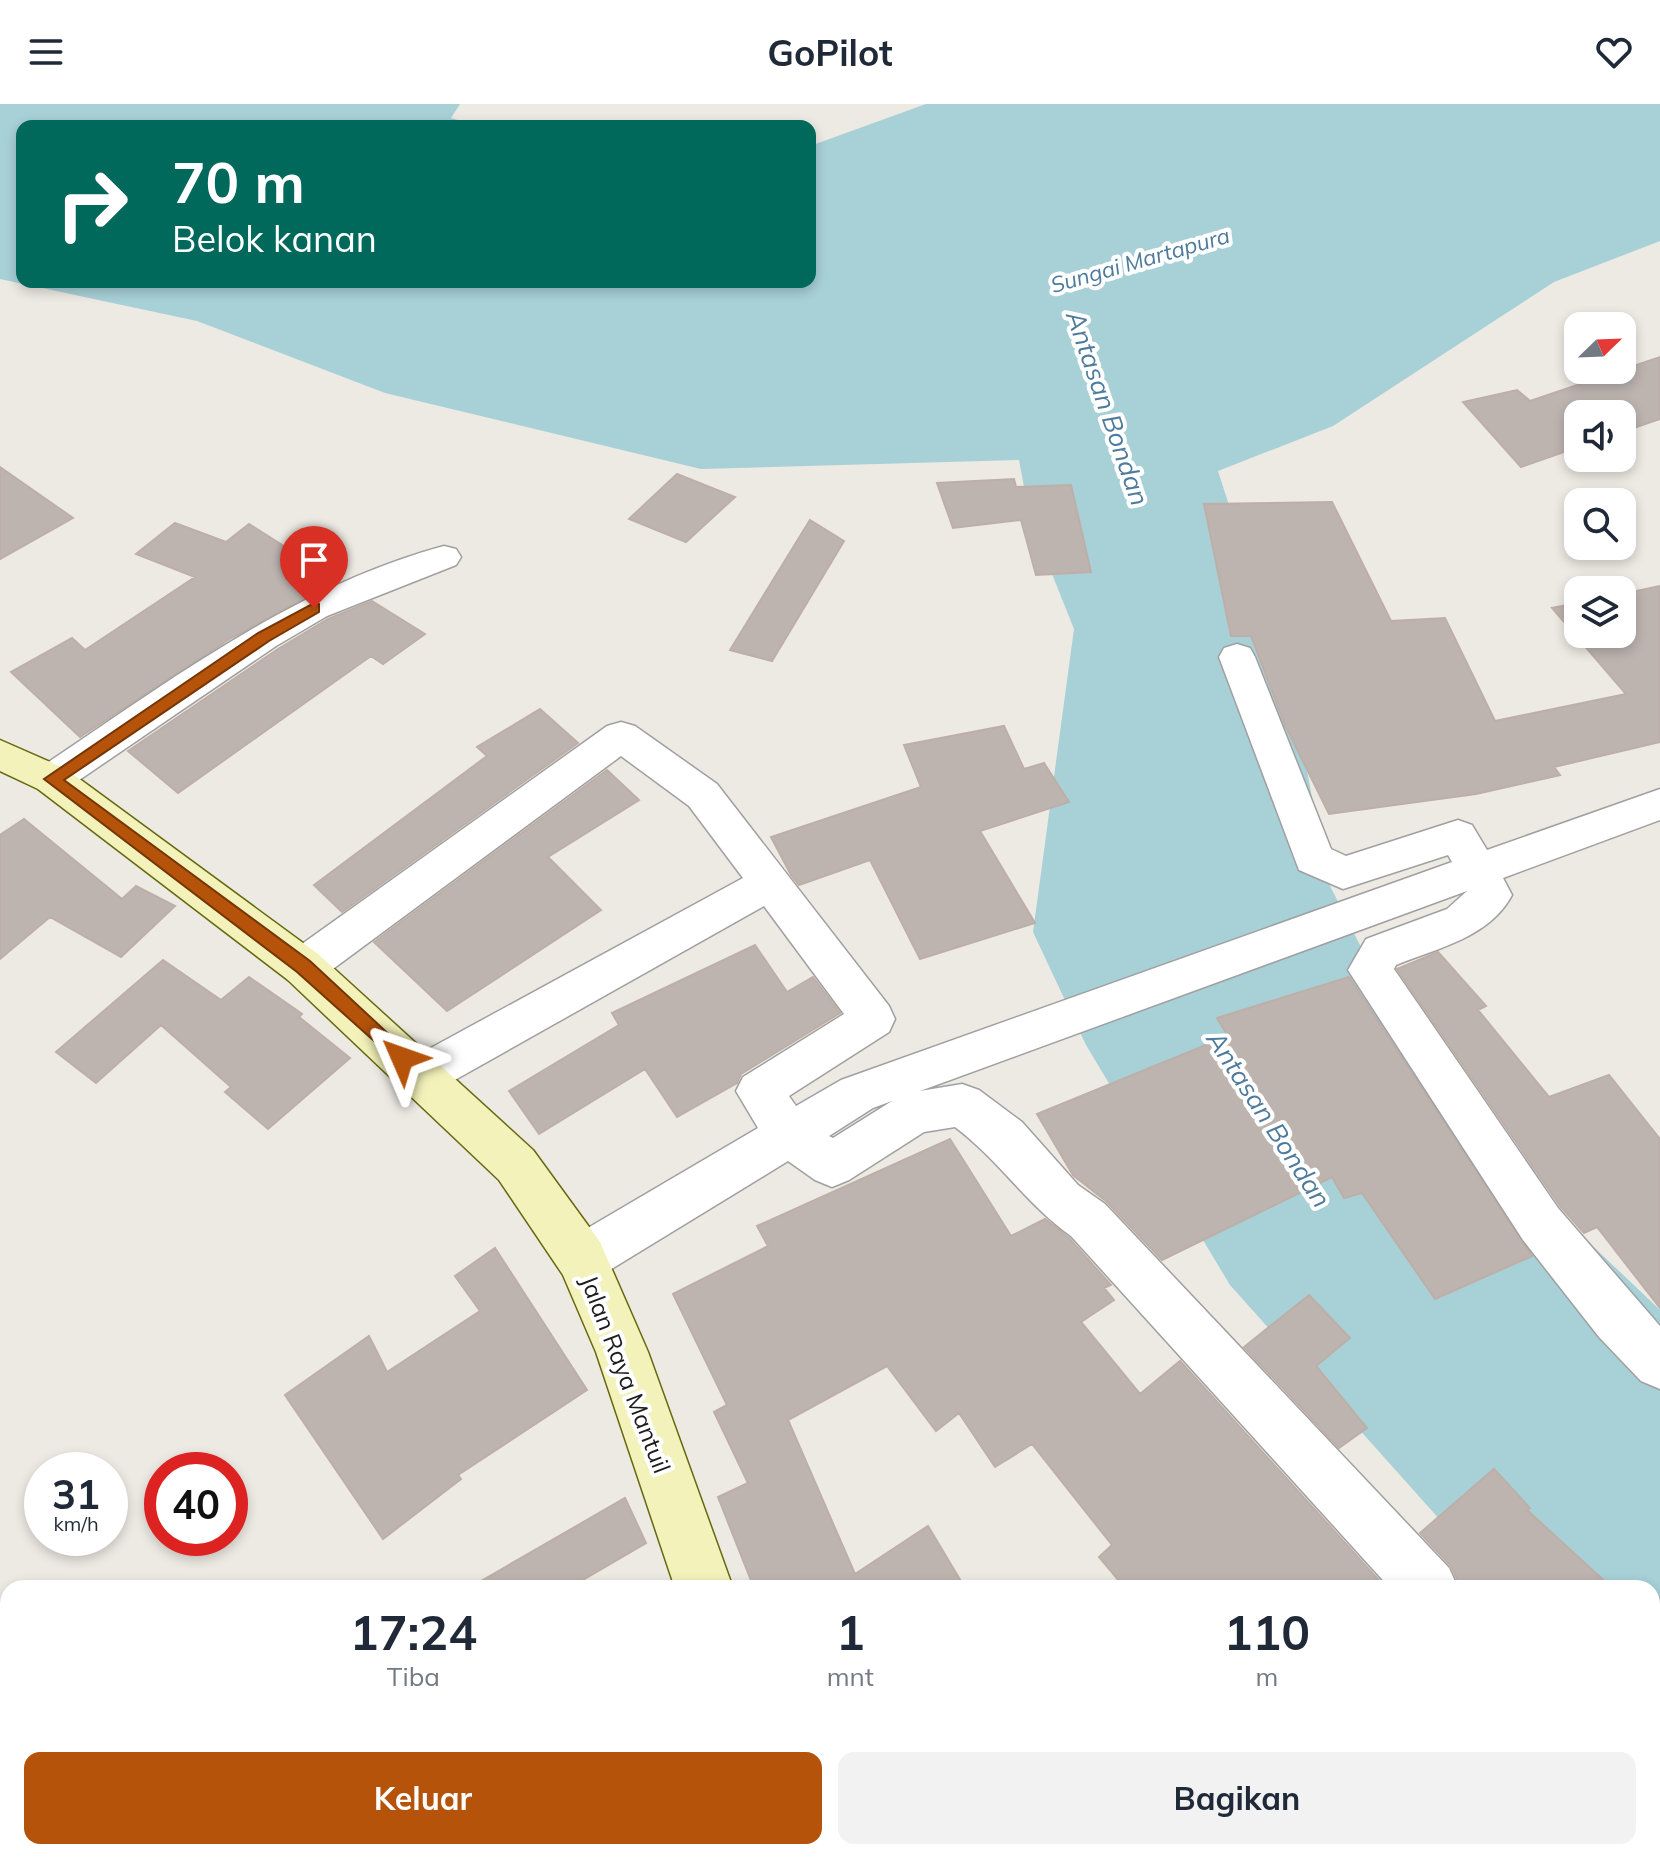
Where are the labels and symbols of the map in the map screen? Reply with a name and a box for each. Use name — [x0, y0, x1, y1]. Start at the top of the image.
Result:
water label: Sungai Martapura — [1047, 221, 1233, 299]
water label: Antasan Bondan — [1059, 305, 1157, 510]
north arrow — [1564, 312, 1636, 384]
pin — [280, 526, 348, 608]
position arrow — [360, 1016, 444, 1100]
water label: Antasan Bondan — [1199, 1024, 1338, 1213]
street label: Jalan Raya Mantuil — [574, 1271, 678, 1477]
speed limit sign: 40 — [144, 1452, 248, 1556]

